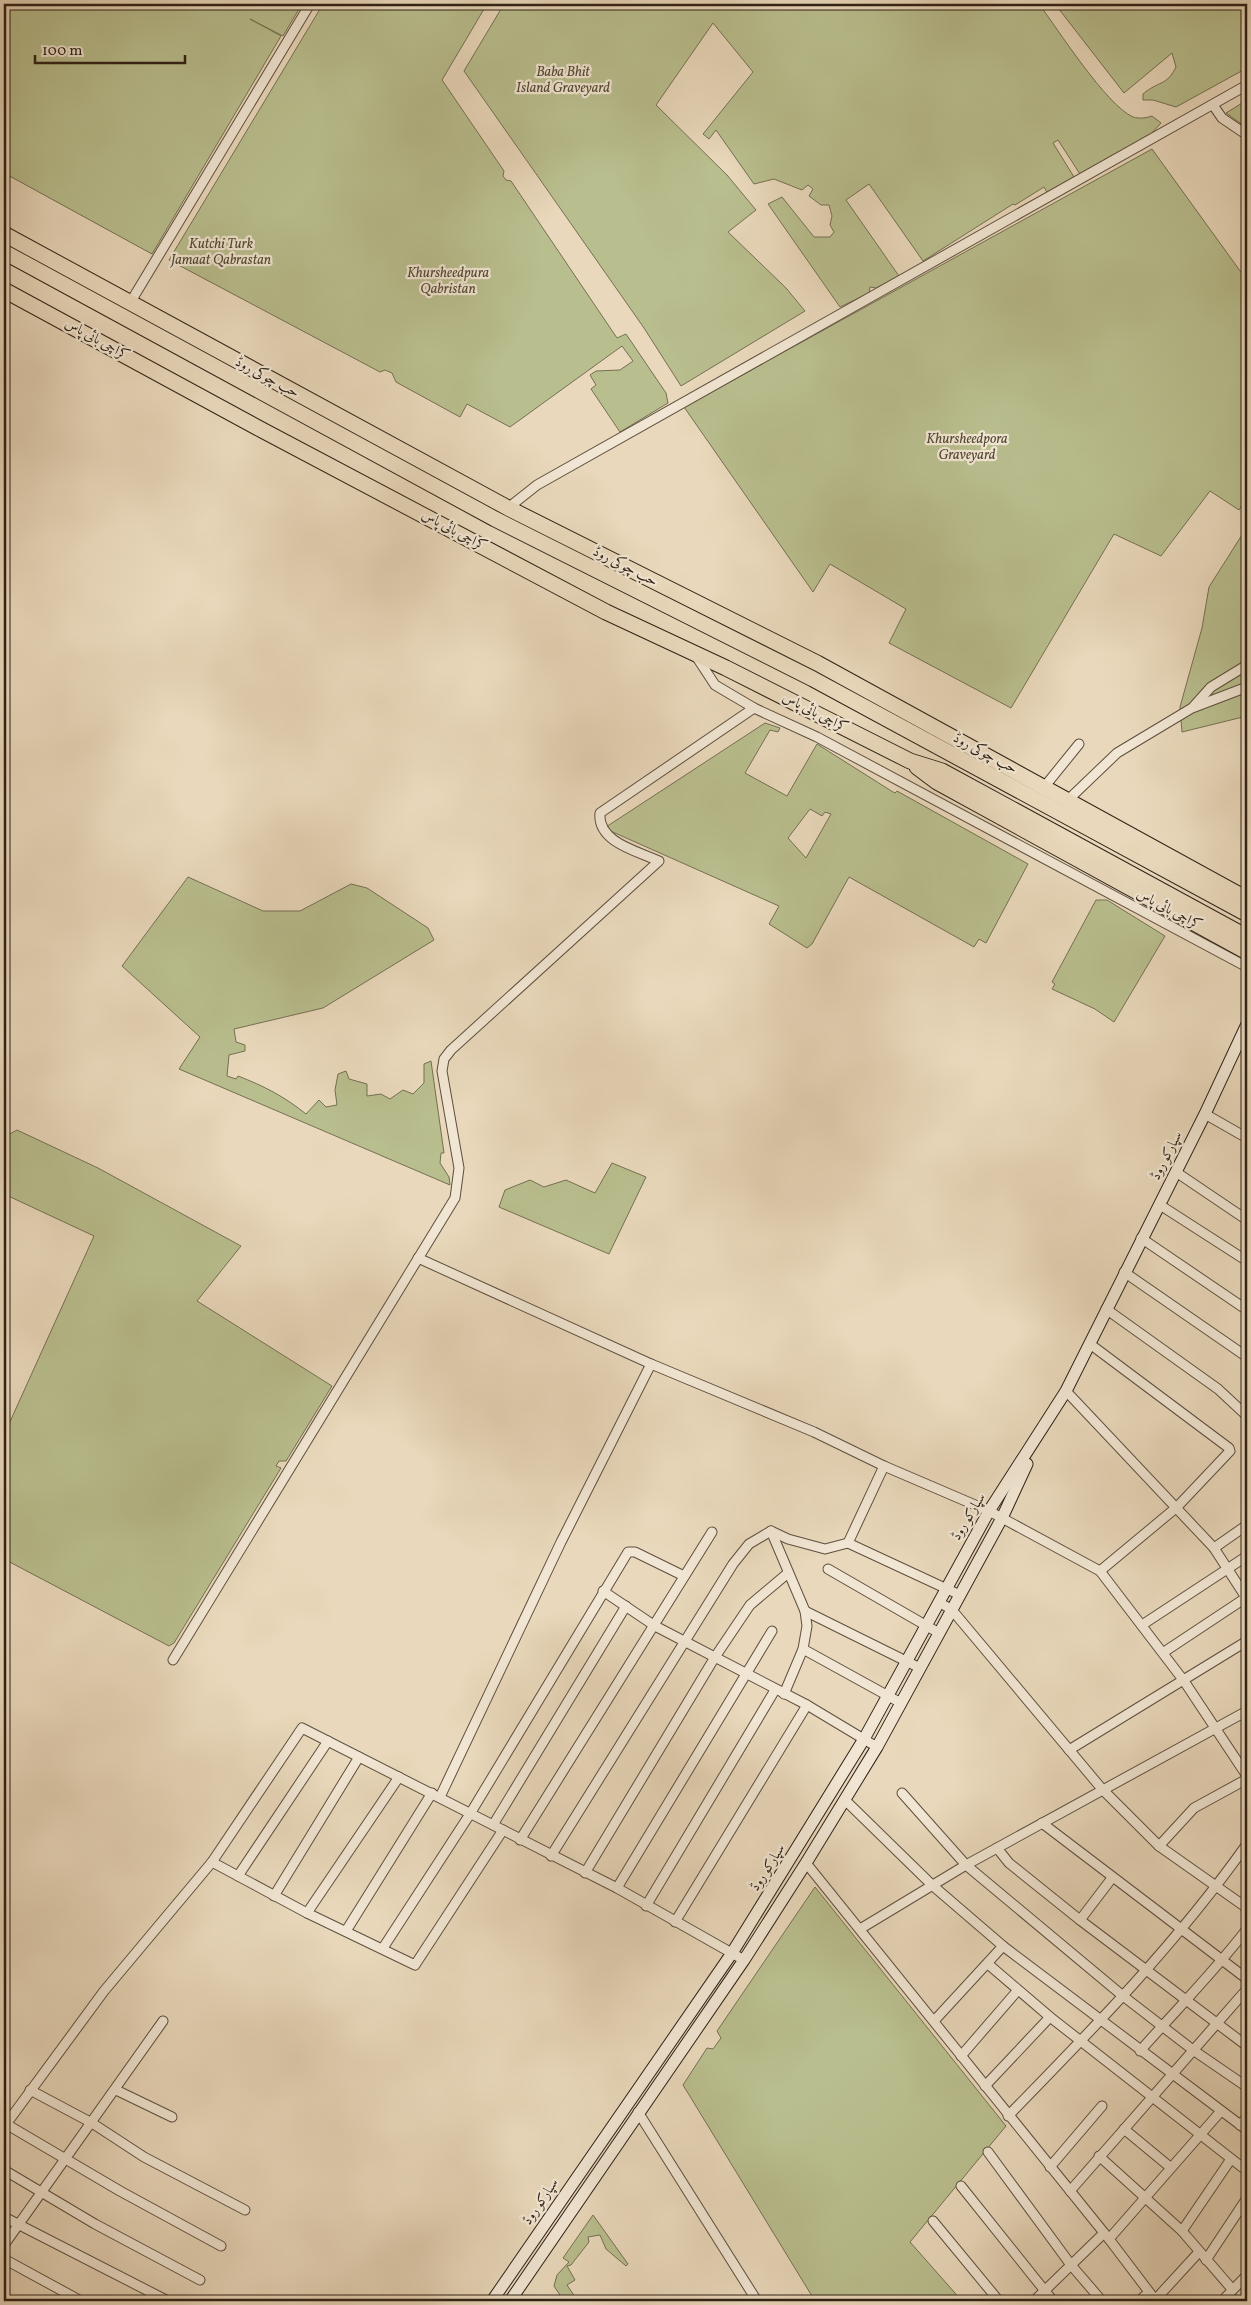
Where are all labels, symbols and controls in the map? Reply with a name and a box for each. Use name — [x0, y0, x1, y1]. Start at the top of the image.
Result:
scale bar — [35, 32, 185, 64]
text: 100 m — [42, 41, 82, 62]
park label: Baba Bhit Island Graveyard — [516, 63, 610, 98]
park label: Kutchi Turk Jamaat Qabrastan — [169, 235, 271, 270]
park label: Khursheedpura Qabristan — [407, 264, 489, 299]
street label: کراچی بائی پاس — [61, 314, 133, 366]
street label: حب چوکی روڈ — [231, 352, 303, 403]
park label: Khursheedpora Graveyard — [926, 430, 1008, 465]
street label: کراچی بائی پاس — [418, 506, 490, 556]
street label: حب چوکی روڈ — [589, 542, 661, 591]
street label: کراچی بائی پاس — [779, 688, 851, 738]
street label: حب چوکی روڈ — [949, 728, 1021, 779]
street label: کراچی بائی پاس — [1133, 885, 1205, 935]
street label: سپارکو روڈ — [1147, 1128, 1187, 1184]
street label: سپارکو روڈ — [947, 1490, 991, 1544]
street label: سپارکو روڈ — [746, 1841, 790, 1895]
street label: سپارکو روڈ — [518, 2175, 564, 2229]

